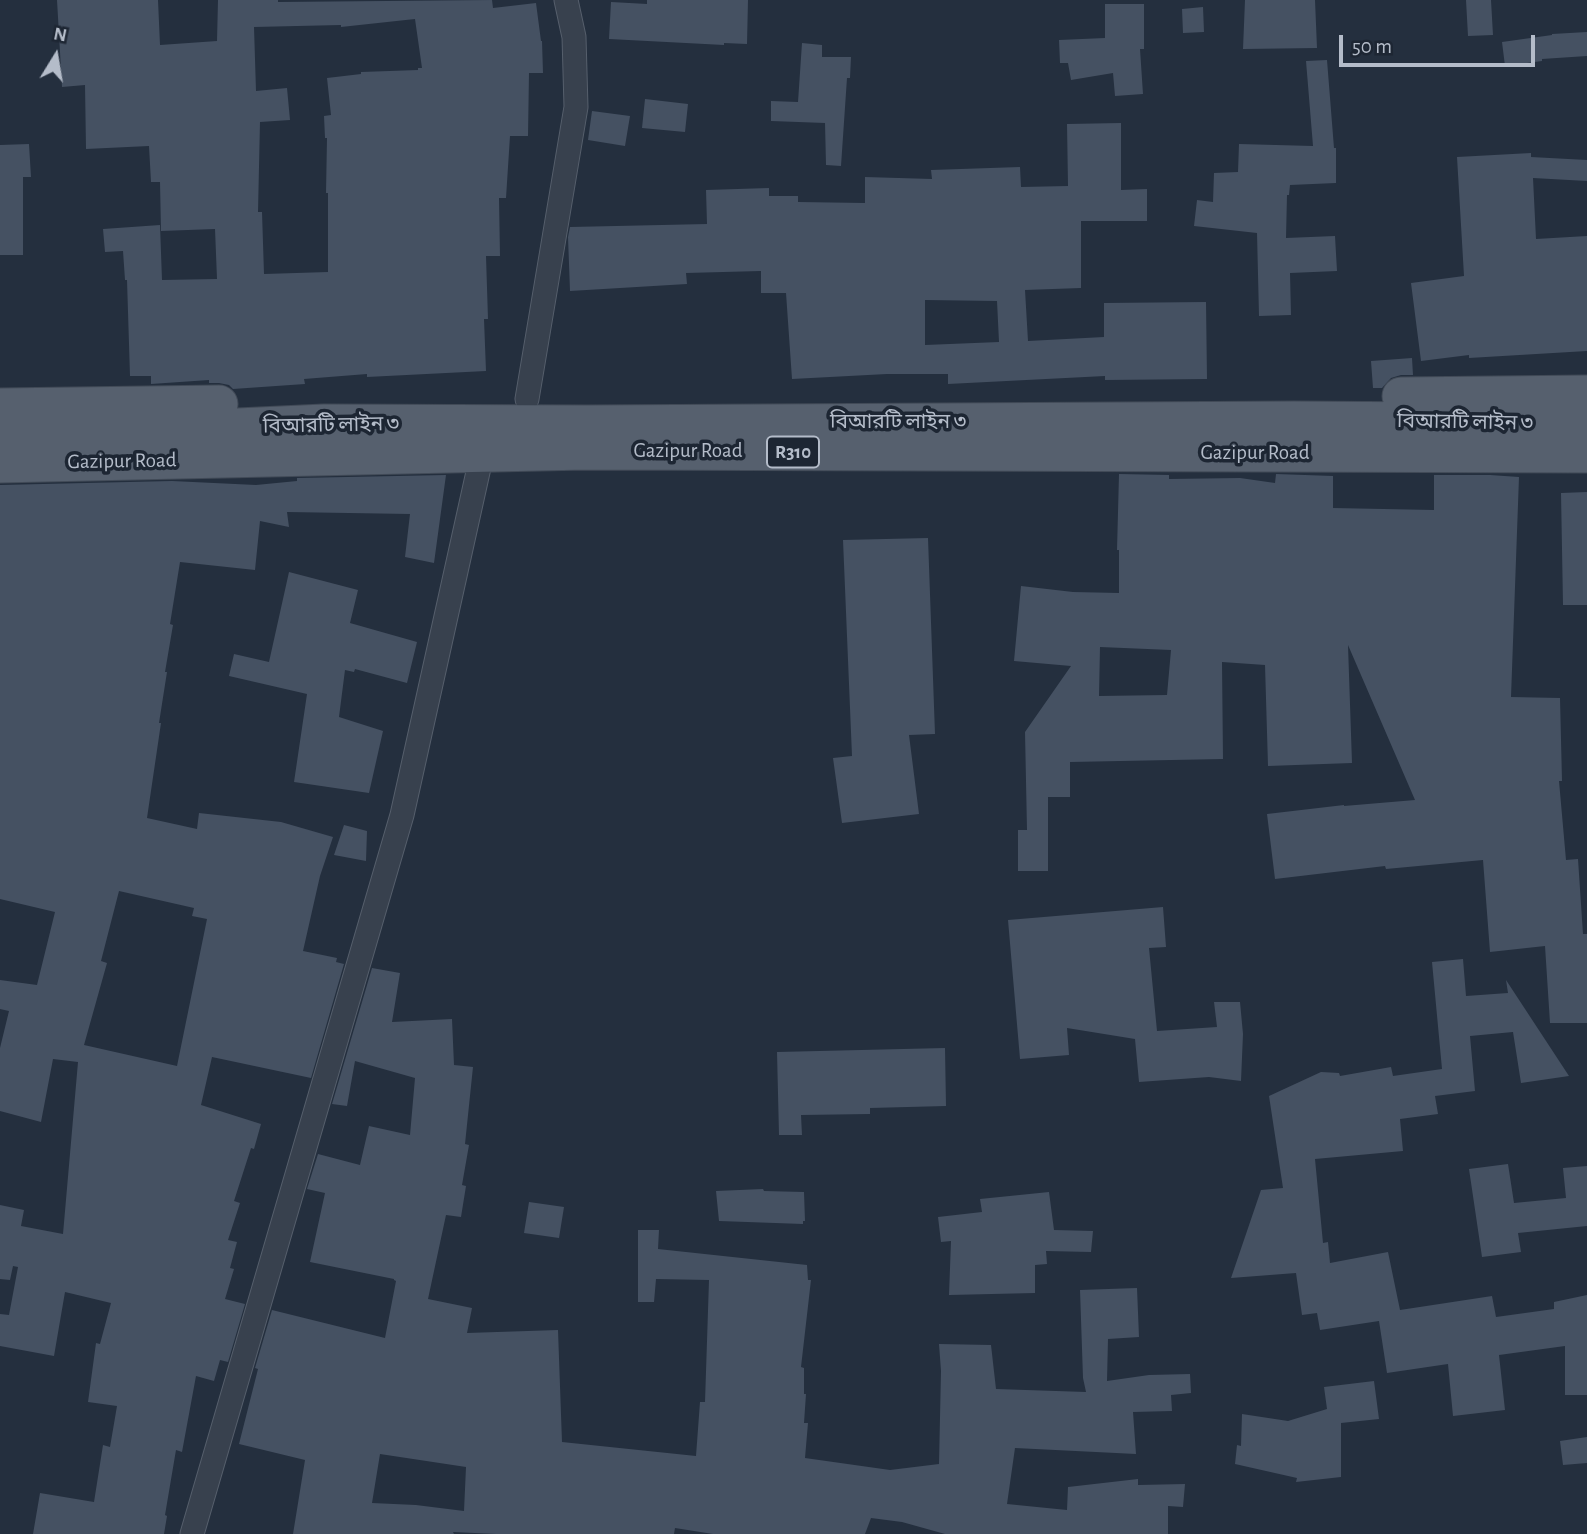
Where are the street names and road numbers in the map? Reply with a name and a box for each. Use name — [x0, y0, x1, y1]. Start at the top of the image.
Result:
street label: বিআরটি লাইন ৩ — [1397, 408, 1533, 436]
street label: বিআরটি লাইন ৩ — [830, 409, 966, 435]
street label: বিআরটি লাইন ৩ — [263, 411, 399, 439]
road number: R310 — [767, 436, 819, 467]
street label: Gazipur Road — [633, 438, 743, 464]
street label: Gazipur Road — [1200, 440, 1310, 466]
street label: Gazipur Road — [67, 447, 177, 475]

